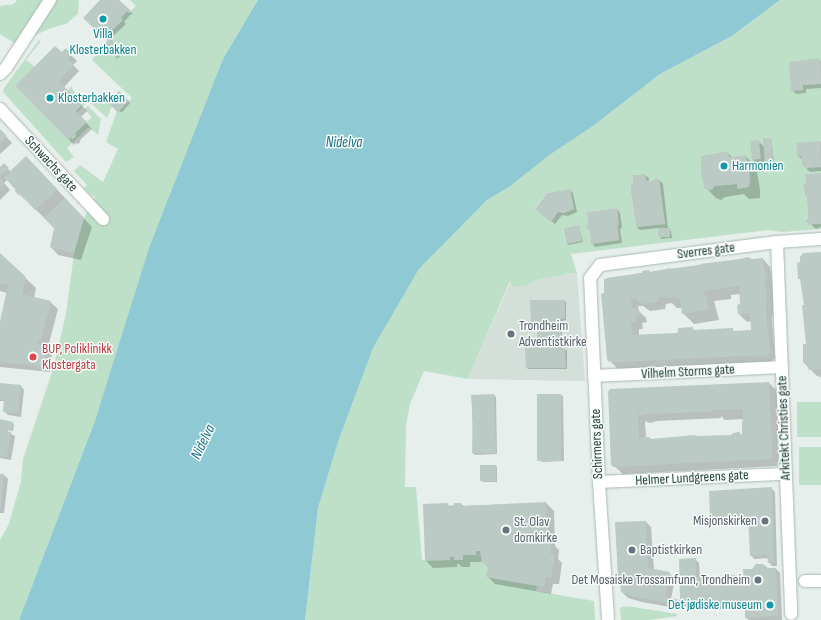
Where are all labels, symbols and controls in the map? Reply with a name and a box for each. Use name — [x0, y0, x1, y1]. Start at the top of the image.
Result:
marker: Villa Klosterbakken — [98, 14, 108, 24]
place label: Villa Klosterbakken — [70, 26, 136, 58]
place label: Klosterbakken — [58, 90, 125, 106]
marker: Klosterbakken — [45, 93, 55, 103]
street label: Schwachs gate — [21, 133, 81, 195]
water label: Nidelva — [326, 134, 362, 152]
place label: Harmonien — [732, 158, 784, 174]
marker: Harmonien — [719, 161, 729, 171]
street label: Sverres gate — [676, 239, 736, 263]
place label: Trondheim Adventistkirke — [519, 318, 587, 350]
marker: Trondheim Adventistkirke — [506, 329, 516, 339]
place label: BUP, Poliklinikk Klostergata — [42, 341, 112, 374]
marker: BUP, Poliklinikk Klostergata — [27, 351, 39, 363]
street label: Vilhelm Storms gate — [641, 361, 735, 383]
street label: Arkitekt Christies gate — [774, 375, 794, 481]
street label: Schirmers gate — [587, 408, 607, 480]
water label: Nidelva — [187, 422, 219, 462]
street label: Helmer Lundgreens gate — [635, 467, 749, 489]
place label: Misjonskirken — [693, 513, 757, 529]
place label: St. Olav domkirke — [514, 514, 557, 546]
marker: Misjonskirken — [760, 516, 770, 526]
marker: St. Olav domkirke — [501, 525, 511, 535]
place label: Baptistkirken — [640, 542, 702, 558]
marker: Baptistkirken — [627, 545, 637, 555]
place label: Det Mosaiske Trossamfunn, Trondheim — [571, 572, 750, 588]
marker: Det Mosaiske Trossamfunn, Trondheim — [753, 575, 763, 585]
place label: Det jødiske museum — [668, 597, 762, 613]
marker: Det jødiske museum — [765, 600, 775, 610]

